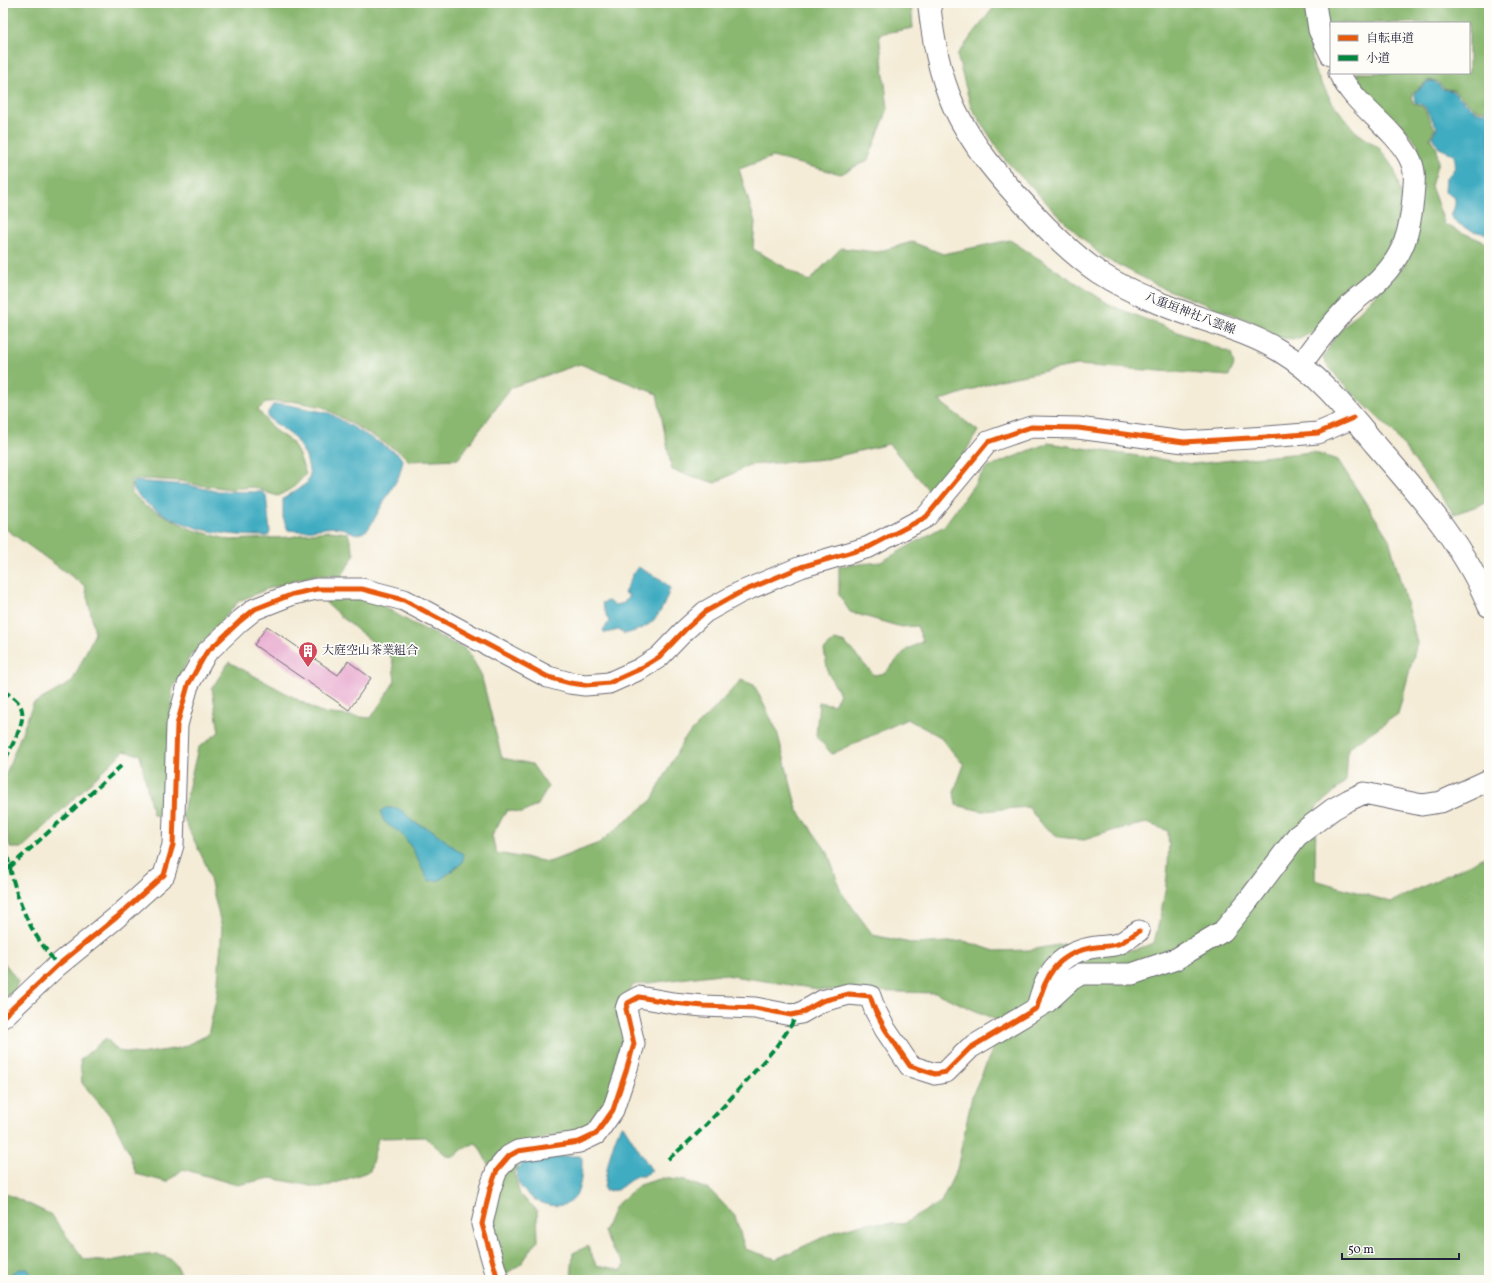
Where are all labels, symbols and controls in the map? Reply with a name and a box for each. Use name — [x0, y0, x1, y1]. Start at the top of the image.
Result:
legend — [1330, 22, 1470, 74]
text: 自転車道 — [1366, 31, 1414, 47]
text: 小道 — [1366, 51, 1390, 67]
street label: 八重垣神社八雲線 — [1142, 289, 1238, 339]
building icon: 大庭空山茶業組合 — [297, 640, 319, 668]
place label: 大庭空山茶業組合 — [322, 643, 418, 659]
scale bar — [1342, 1235, 1459, 1261]
text: 50 m — [1348, 1242, 1374, 1258]

